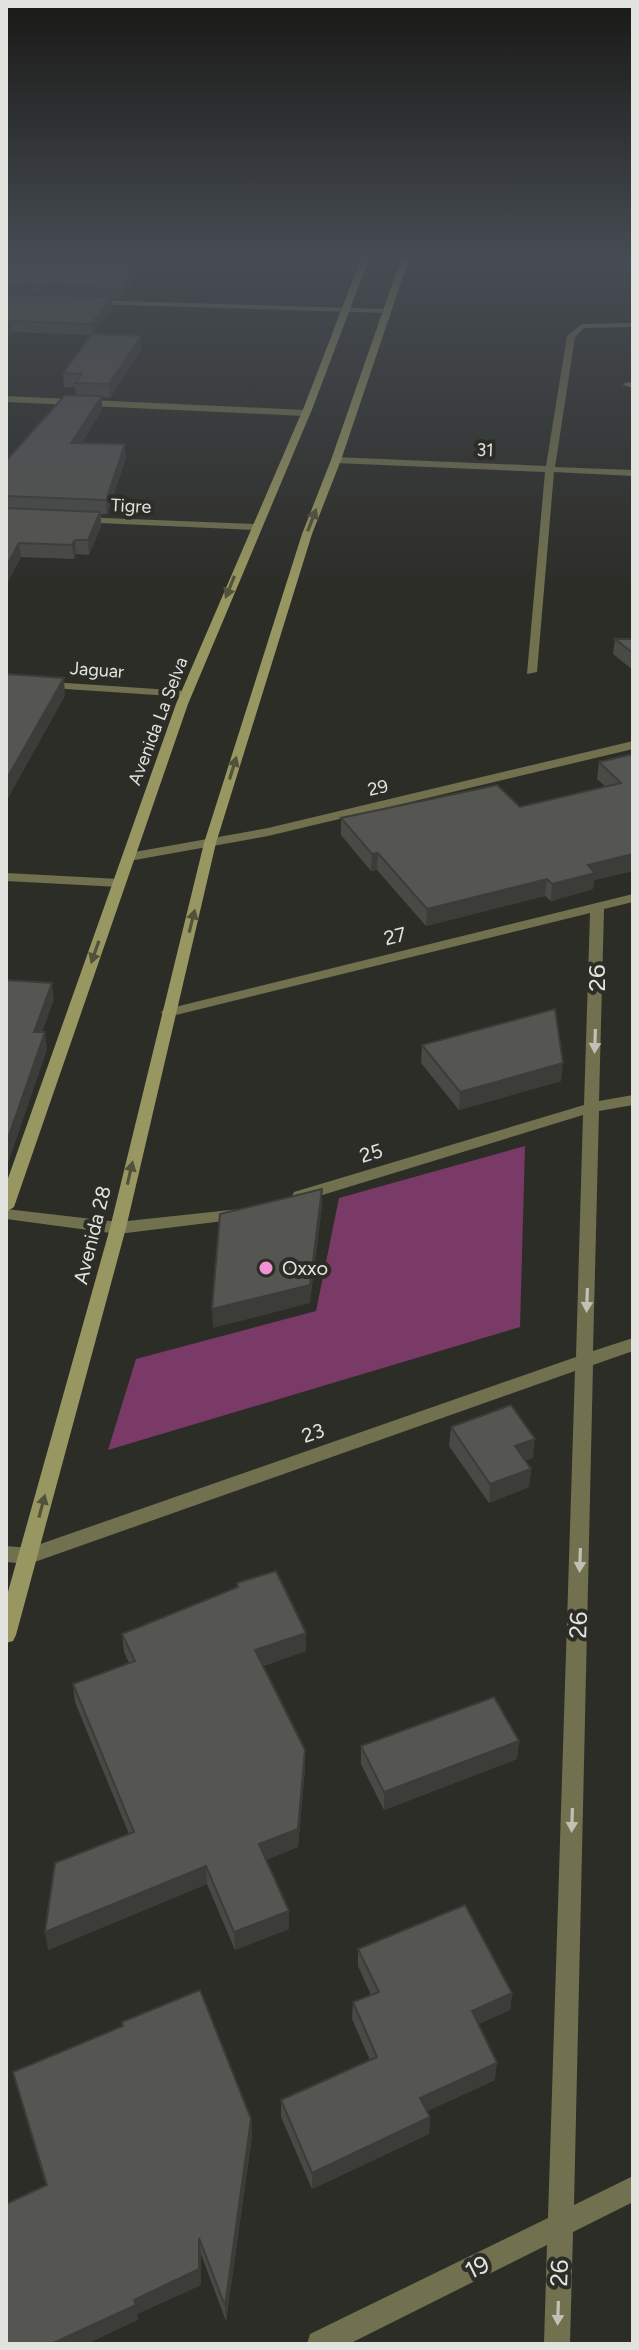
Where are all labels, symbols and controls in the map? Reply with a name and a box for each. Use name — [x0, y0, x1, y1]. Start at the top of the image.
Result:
street label: 31 — [476, 439, 494, 461]
street label: Tigre — [110, 494, 152, 518]
one-way arrow — [306, 508, 319, 532]
one-way arrow — [224, 575, 237, 599]
street label: Avenida La Selva — [123, 654, 193, 788]
street label: Jaguar — [69, 657, 125, 683]
one-way arrow — [227, 756, 240, 780]
street label: 29 — [366, 775, 390, 801]
one-way arrow — [186, 908, 198, 933]
street label: 27 — [381, 922, 409, 950]
one-way arrow — [88, 940, 101, 964]
street label: 26 — [582, 965, 611, 992]
one-way arrow — [589, 1029, 602, 1054]
street label: 25 — [357, 1138, 385, 1168]
one-way arrow — [124, 1161, 137, 1186]
street label: Avenida 28 — [68, 1183, 116, 1287]
place label: Oxxo — [282, 1256, 328, 1280]
marker: Oxxo — [257, 1259, 275, 1277]
one-way arrow — [581, 1288, 594, 1313]
street label: 23 — [299, 1418, 327, 1448]
one-way arrow — [37, 1493, 49, 1518]
one-way arrow — [573, 1548, 586, 1573]
street label: 26 — [563, 1611, 593, 1639]
one-way arrow — [566, 1808, 579, 1833]
street label: 19 — [460, 2249, 494, 2285]
street label: 26 — [544, 2259, 574, 2287]
one-way arrow — [551, 2301, 564, 2326]

